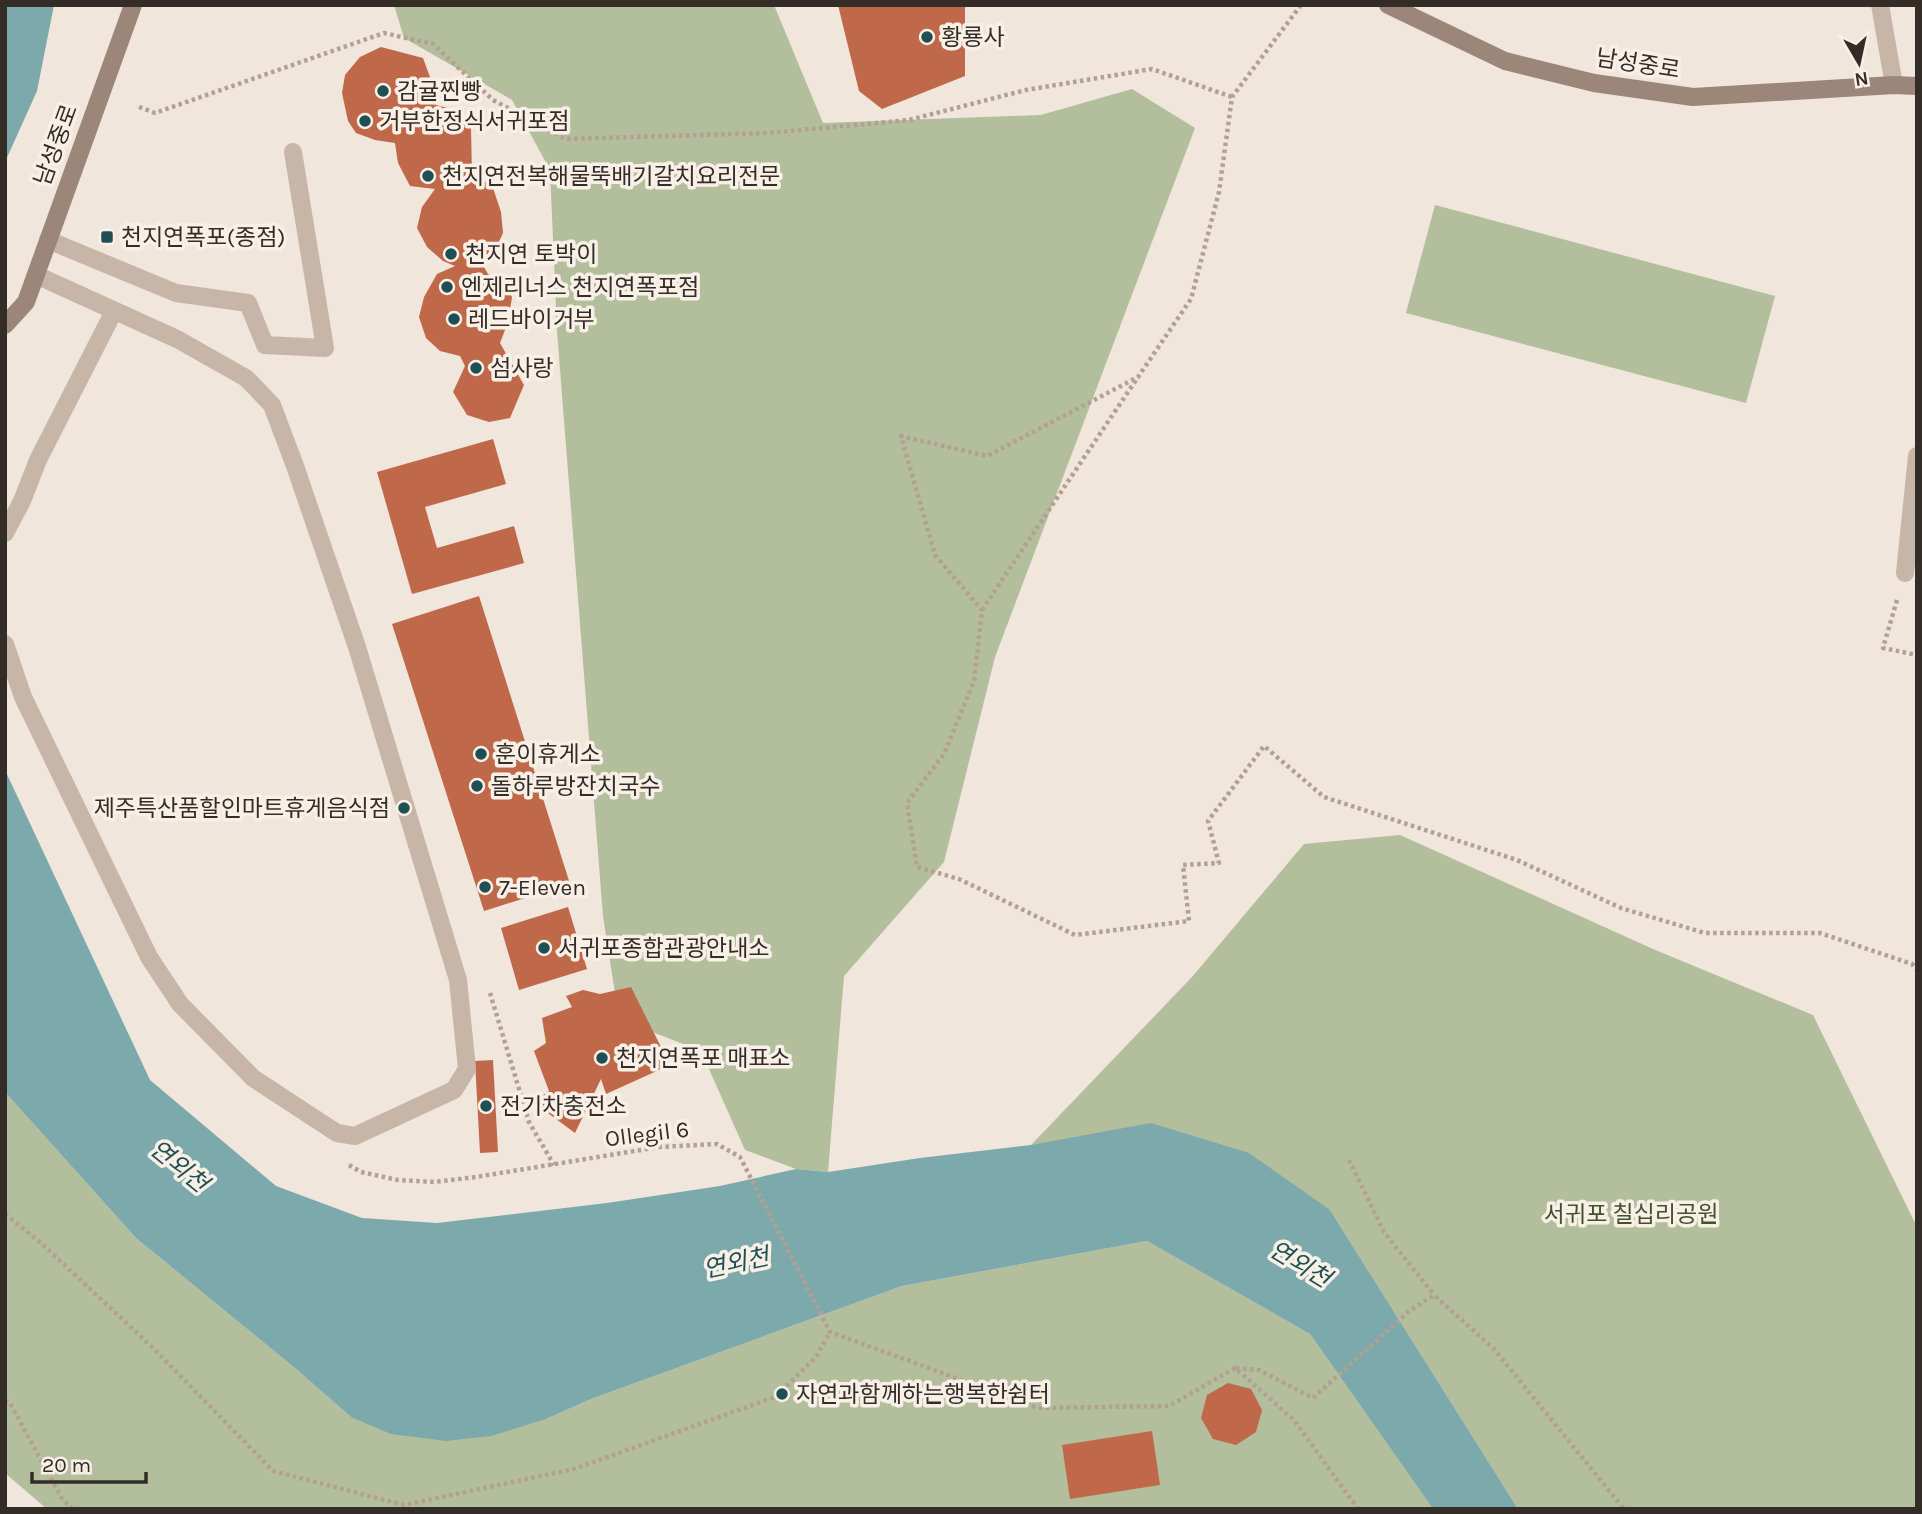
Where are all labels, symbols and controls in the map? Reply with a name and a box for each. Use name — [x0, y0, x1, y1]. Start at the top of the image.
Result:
place label: 황룡사 — [941, 24, 1004, 51]
north arrow — [1824, 28, 1894, 98]
marker: 황룡사 — [919, 29, 935, 45]
street label: 남성중로 — [1594, 44, 1682, 84]
text: N — [1853, 67, 1870, 91]
place label: 감귤찐빵 — [397, 78, 482, 105]
marker: 감귤찐빵 — [375, 83, 391, 99]
street label: 남성중로 — [29, 101, 83, 189]
place label: 거부한정식서귀포점 — [379, 108, 569, 135]
marker: 거부한정식서귀포점 — [357, 113, 373, 129]
place label: 천지연전복해물뚝배기갈치요리전문 — [442, 163, 781, 190]
marker: 천지연전복해물뚝배기갈치요리전문 — [420, 168, 436, 184]
place label: 천지연폭포(종점) — [121, 224, 285, 251]
marker: 천지연폭포(종점) — [99, 229, 115, 245]
place label: 천지연 토박이 — [465, 241, 597, 268]
marker: 천지연 토박이 — [443, 246, 459, 262]
place label: 엔제리너스 천지연폭포점 — [461, 274, 699, 301]
marker: 엔제리너스 천지연폭포점 — [439, 279, 455, 295]
place label: 레드바이거부 — [468, 306, 595, 333]
marker: 레드바이거부 — [446, 311, 462, 327]
place label: 섬사랑 — [490, 355, 553, 382]
marker: 섬사랑 — [468, 360, 484, 376]
place label: 훈이휴게소 — [495, 741, 601, 768]
marker: 훈이휴게소 — [473, 746, 489, 762]
place label: 돌하루방잔치국수 — [491, 773, 660, 800]
marker: 돌하루방잔치국수 — [469, 778, 485, 794]
place label: 제주특산품할인마트휴게음식점 — [94, 795, 390, 822]
marker: 제주특산품할인마트휴게음식점 — [396, 800, 412, 816]
place label: 7-Eleven — [499, 874, 586, 901]
marker: 7-Eleven — [477, 879, 493, 895]
place label: 서귀포종합관광안내소 — [558, 935, 770, 962]
marker: 서귀포종합관광안내소 — [536, 940, 552, 956]
place label: 천지연폭포 매표소 — [616, 1045, 791, 1072]
marker: 천지연폭포 매표소 — [594, 1050, 610, 1066]
place label: 전기차충전소 — [500, 1093, 627, 1120]
marker: 전기차충전소 — [478, 1098, 494, 1114]
street label: Ollegil 6 — [603, 1115, 691, 1153]
water label: 연외천 — [144, 1134, 216, 1200]
park label: 서귀포 칠십리공원 — [1544, 1201, 1718, 1228]
water label: 연외천 — [1264, 1235, 1338, 1295]
water label: 연외천 — [701, 1242, 774, 1284]
place label: 자연과함께하는행복한쉼터 — [796, 1381, 1050, 1408]
marker: 자연과함께하는행복한쉼터 — [774, 1386, 790, 1402]
scale bar — [32, 1440, 145, 1484]
text: 20 m — [42, 1453, 91, 1477]

